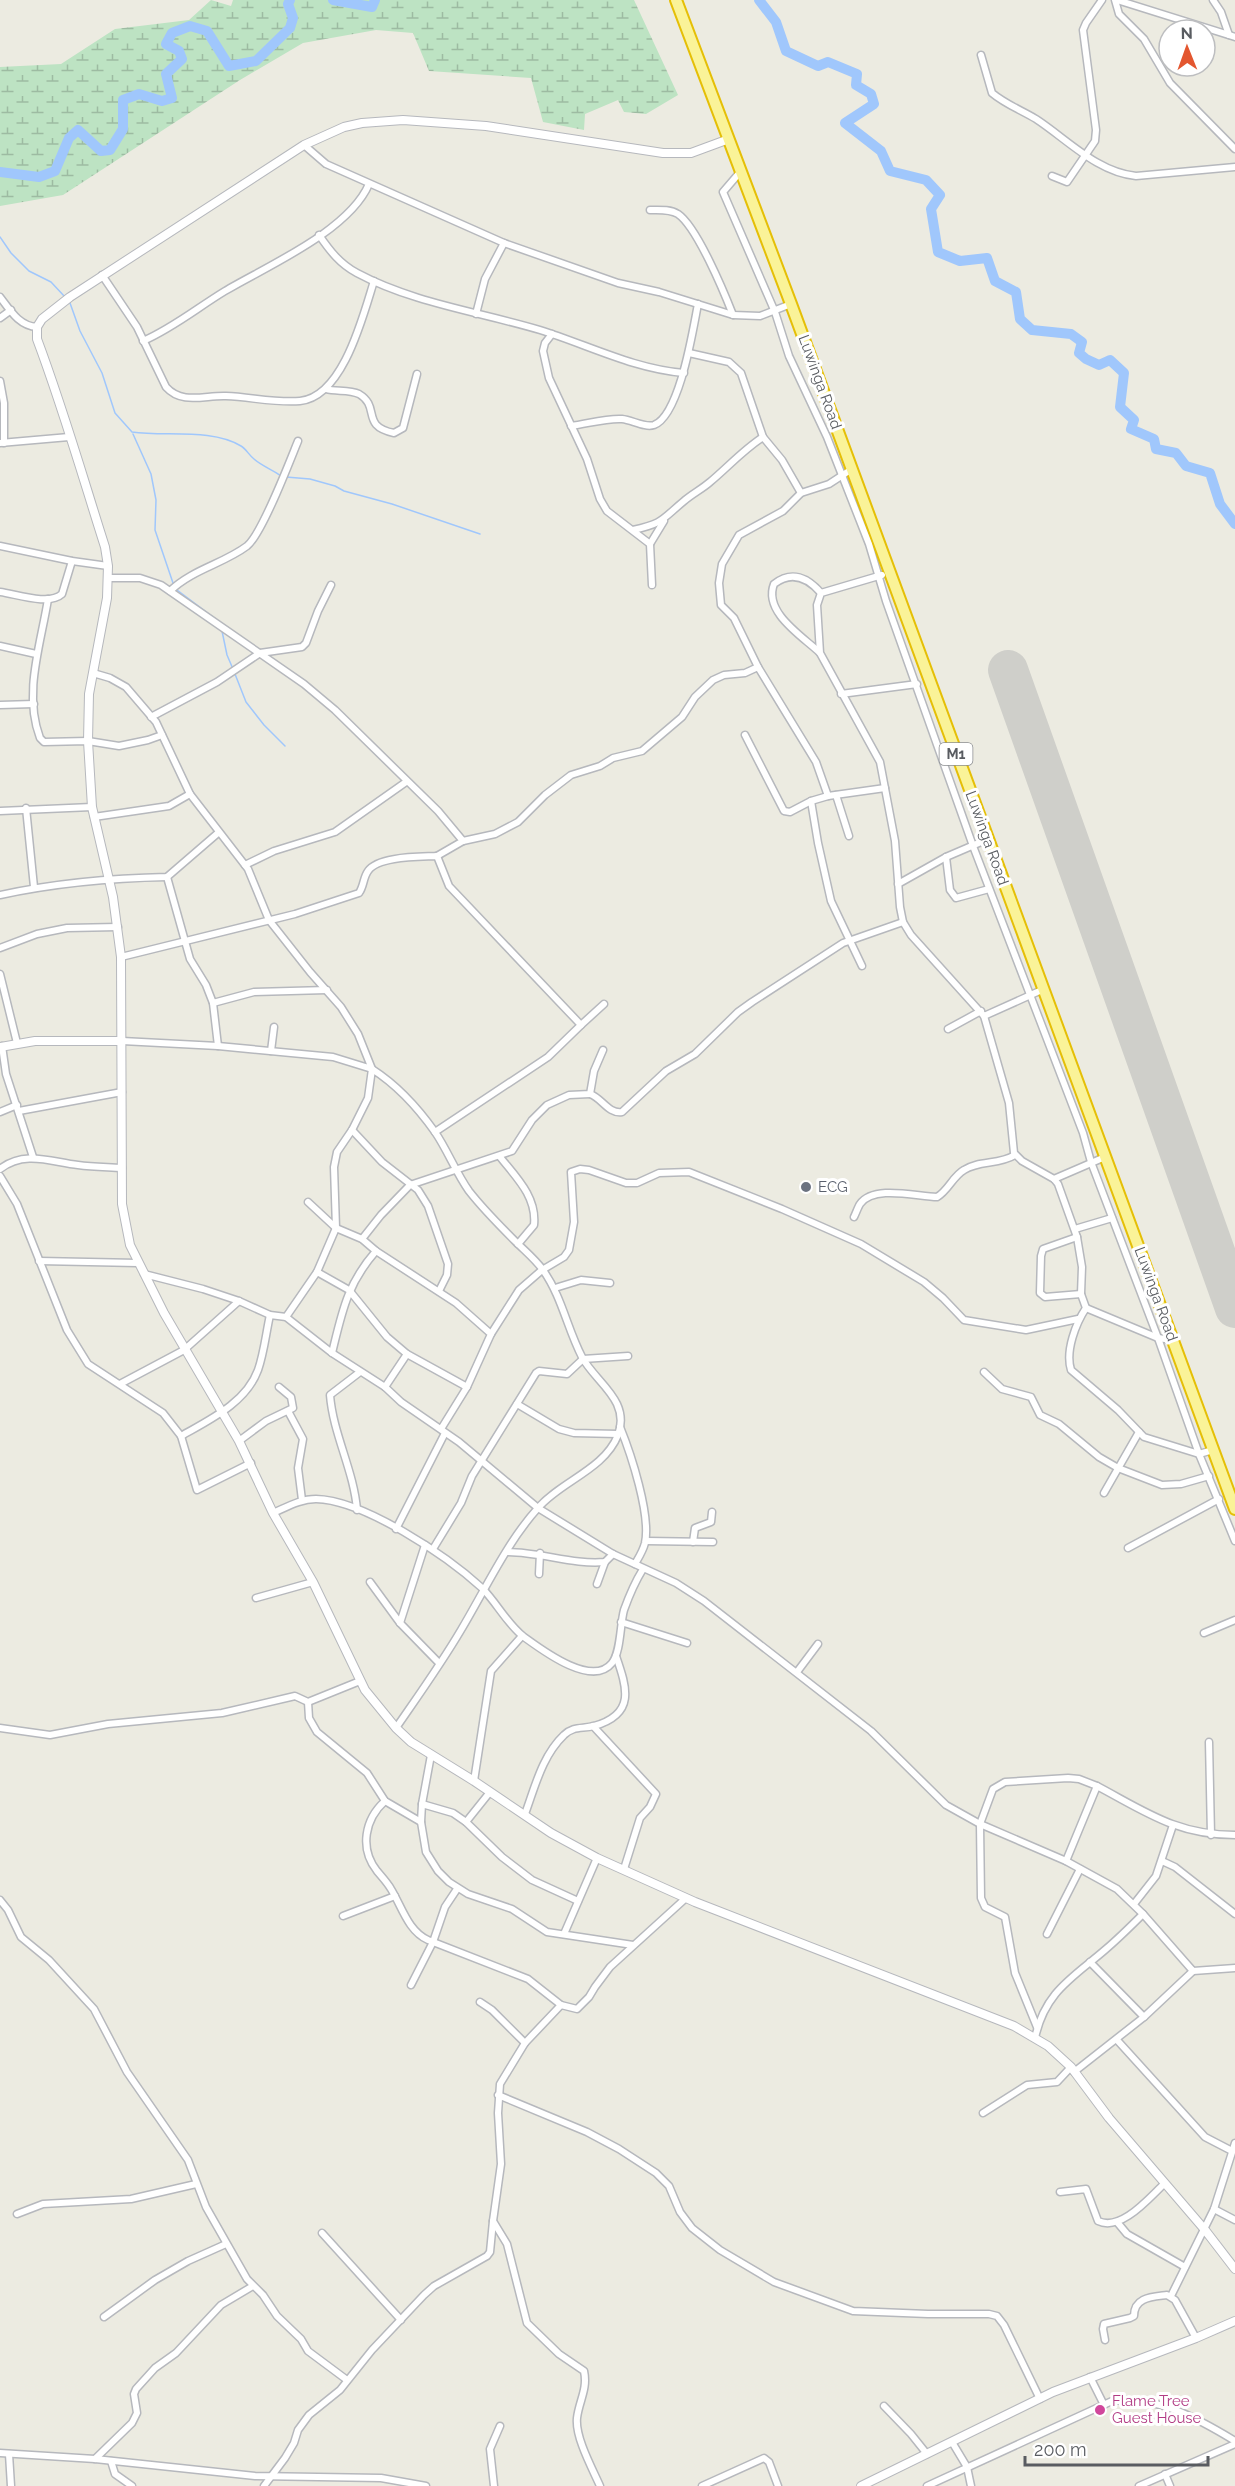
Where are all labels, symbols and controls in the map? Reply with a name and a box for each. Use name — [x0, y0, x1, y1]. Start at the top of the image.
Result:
north arrow — [1157, 18, 1217, 78]
text: N — [1180, 24, 1193, 43]
street label: Luwinga Road — [795, 332, 845, 432]
road number: M1 — [940, 743, 972, 765]
street label: Luwinga Road — [962, 788, 1012, 888]
place label: ECG — [818, 1178, 848, 1196]
marker: ECG — [799, 1180, 813, 1194]
street label: Luwinga Road — [1131, 1244, 1181, 1344]
place label: Flame Tree Guest House — [1112, 2392, 1202, 2427]
marker: Flame Tree Guest House — [1093, 2403, 1107, 2417]
scale bar — [1025, 2429, 1208, 2467]
text: 200 m — [1034, 2439, 1087, 2460]

